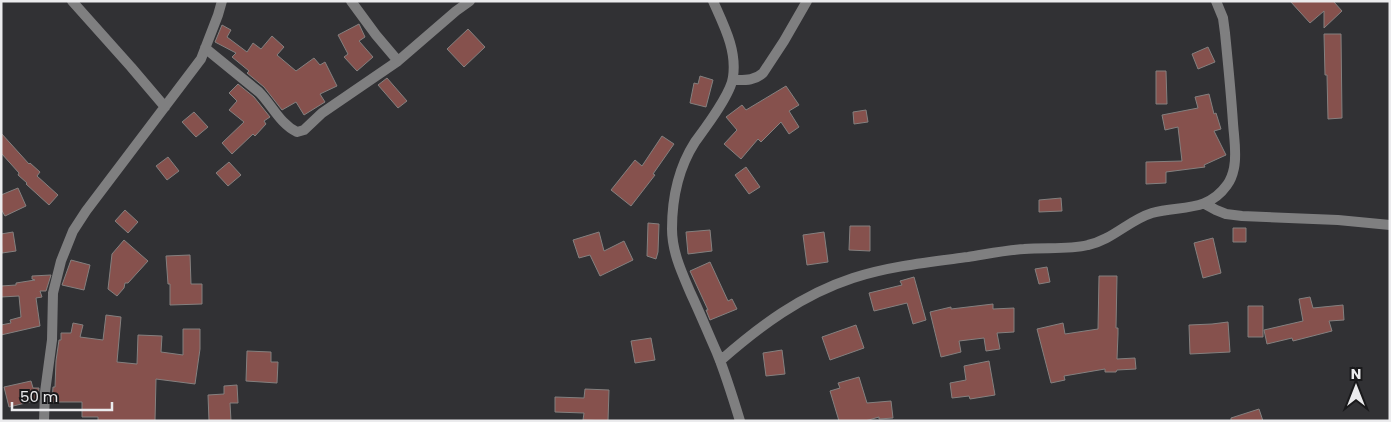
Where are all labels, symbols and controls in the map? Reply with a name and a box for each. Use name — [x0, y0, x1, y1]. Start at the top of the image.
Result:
north arrow — [1331, 362, 1381, 412]
text: N — [1351, 364, 1361, 384]
scale bar — [12, 380, 112, 412]
text: 50 m — [20, 386, 58, 407]

